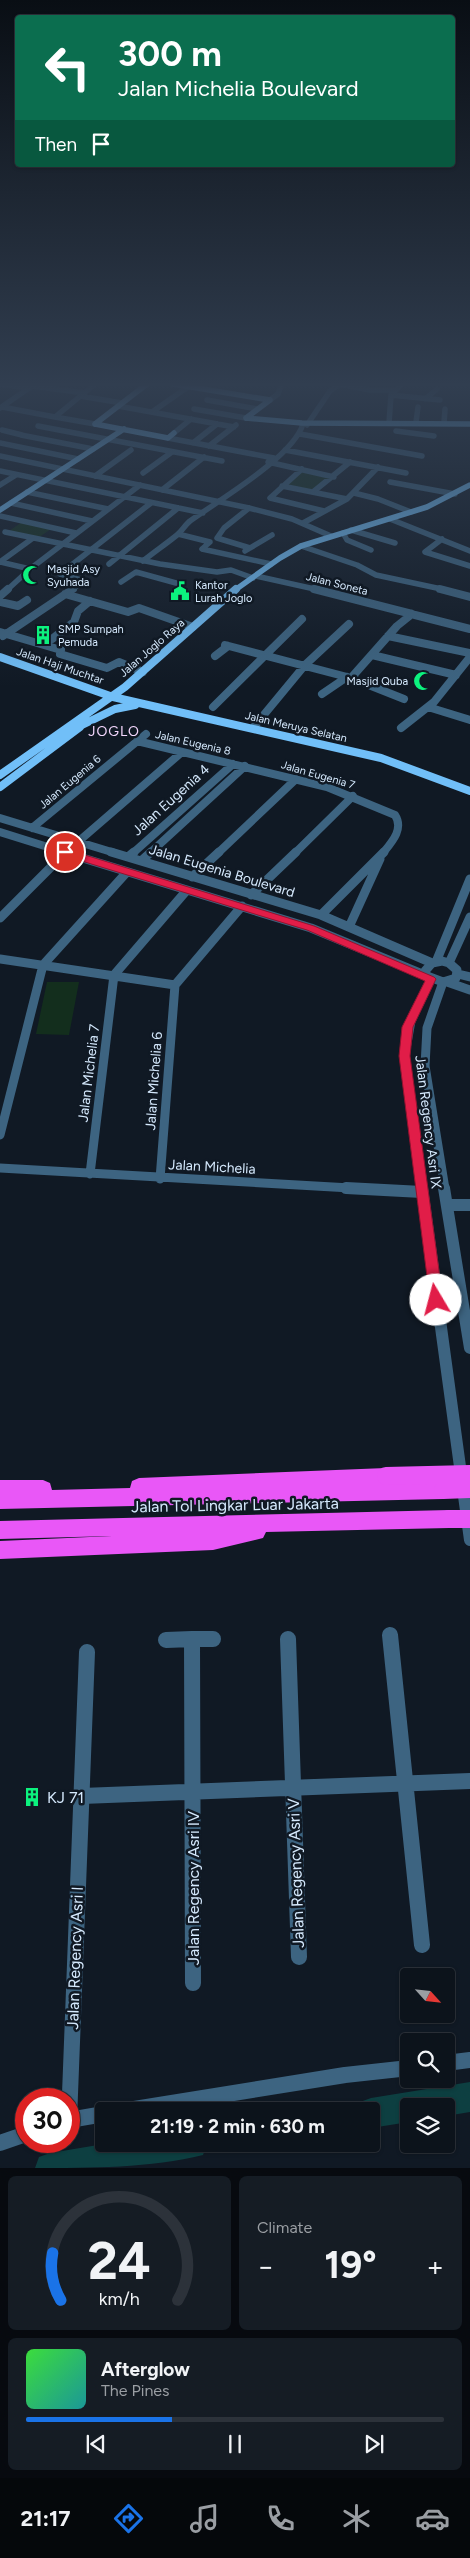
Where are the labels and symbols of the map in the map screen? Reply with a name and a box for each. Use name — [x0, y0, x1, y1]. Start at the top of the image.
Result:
place label: Masjid Asy Syuhada — [47, 563, 100, 589]
mosque icon: Masjid Asy Syuhada — [21, 564, 43, 586]
street label: Jalan Soneta — [305, 570, 369, 598]
place label: Kantor Lurah Joglo — [195, 579, 252, 605]
public building icon: Kantor Lurah Joglo — [169, 580, 191, 602]
street label: Jalan Joglo Raya — [117, 616, 187, 680]
place label: SMP Sumpah Pemuda — [58, 623, 124, 649]
building icon: SMP Sumpah Pemuda — [32, 624, 54, 646]
street label: Jalan Haji Muchtar — [15, 645, 106, 687]
mosque icon: Masjid Quba — [412, 670, 434, 692]
place label: Masjid Quba — [347, 675, 408, 688]
street label: Jalan Meruya Selatan — [244, 709, 348, 745]
district label: JOGLO — [88, 723, 140, 740]
street label: Jalan Eugenia 8 — [154, 728, 232, 758]
street label: Jalan Eugenia 6 — [37, 752, 103, 812]
street label: Jalan Eugenia 7 — [280, 758, 357, 792]
street label: Jalan Eugenia 4 — [129, 761, 213, 839]
pin — [44, 831, 86, 873]
street label: Jalan Eugenia Boulevard — [147, 841, 297, 901]
street label: Jalan Michelia 7 — [75, 1023, 103, 1123]
street label: Jalan Michelia 6 — [142, 1031, 166, 1131]
street label: Jalan Regency Asri IX — [411, 1054, 445, 1190]
street label: Jalan Michelia — [168, 1156, 256, 1178]
position arrow — [409, 1273, 461, 1325]
street label: Jalan Tol Lingkar Luar Jakarta — [131, 1494, 339, 1516]
building icon: KJ 71 — [21, 1786, 43, 1808]
place label: KJ 71 — [47, 1788, 84, 1807]
street label: Jalan Regency Asri V — [284, 1798, 308, 1948]
street label: Jalan Regency Asri IV — [184, 1811, 203, 1965]
street label: Jalan Regency Asri I — [63, 1886, 87, 2030]
north arrow — [400, 1968, 455, 2022]
speed limit sign: 30 — [15, 2088, 80, 2153]

